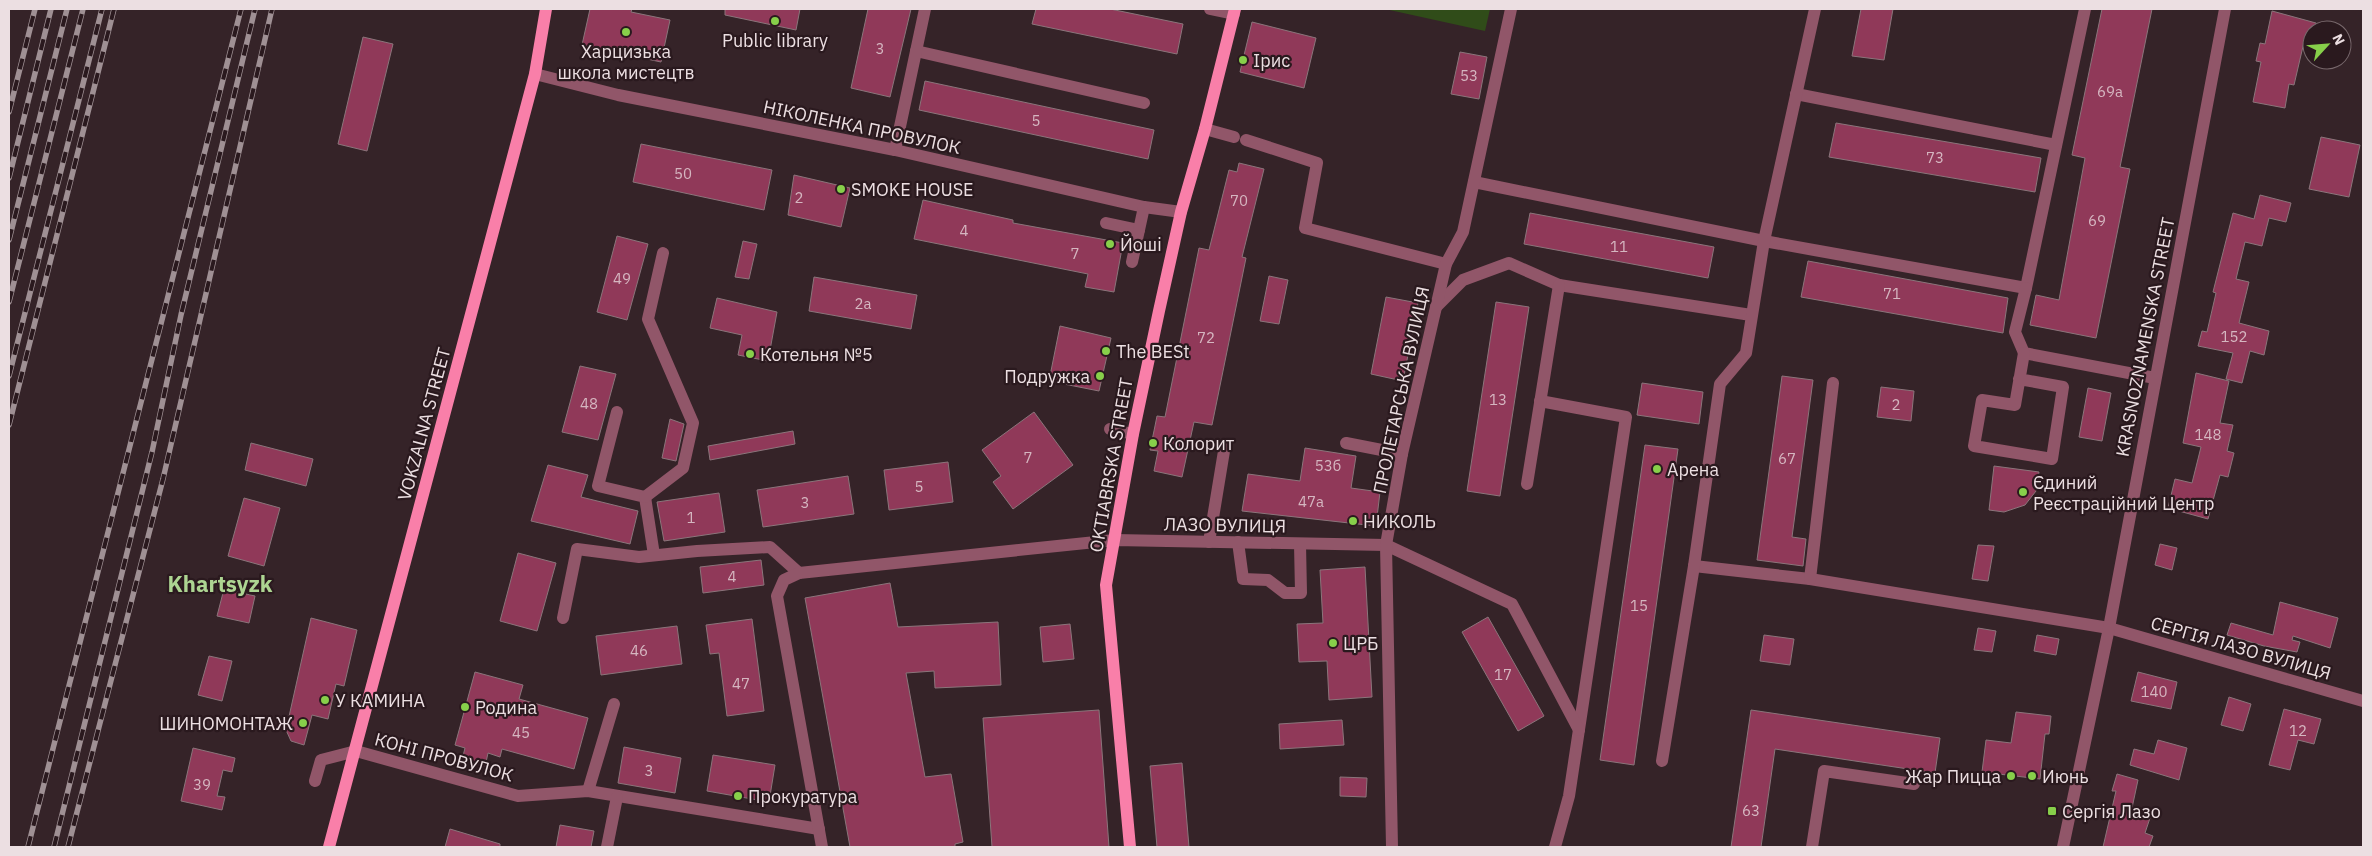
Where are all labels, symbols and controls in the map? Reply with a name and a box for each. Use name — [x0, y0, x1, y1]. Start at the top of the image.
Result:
marker: Public library — [769, 15, 781, 27]
north arrow — [2302, 20, 2352, 70]
marker: Харцизька школа мистецтв — [620, 26, 632, 38]
place label: Public library — [722, 29, 828, 52]
text: N — [2328, 31, 2349, 48]
house number: 3 — [875, 39, 885, 58]
place label: Харцизька школа мистецтв — [557, 40, 695, 84]
place label: Ірис — [1253, 49, 1290, 72]
marker: Ірис — [1237, 54, 1249, 66]
house number: 53 — [1460, 66, 1478, 85]
house number: 69а — [2097, 82, 2123, 101]
street label: НІКОЛЕНКА ПРОВУЛОК — [761, 95, 963, 159]
house number: 5 — [1031, 111, 1041, 130]
house number: 73 — [1926, 148, 1944, 167]
house number: 50 — [674, 164, 692, 183]
place label: SMOKE HOUSE — [851, 178, 974, 201]
marker: SMOKE HOUSE — [835, 183, 847, 195]
house number: 2 — [794, 188, 804, 207]
house number: 70 — [1230, 191, 1248, 210]
house number: 69 — [2088, 211, 2106, 230]
street label: KRASNOZNAMENSKA STREET — [2110, 215, 2180, 459]
house number: 4 — [959, 221, 969, 240]
place label: Йоші — [1120, 233, 1162, 256]
house number: 11 — [1610, 237, 1628, 256]
marker: Йоші — [1104, 238, 1116, 250]
house number: 7 — [1070, 244, 1080, 263]
house number: 49 — [613, 269, 631, 288]
street label: ПРОЛЕТАРСЬКА ВУЛИЦЯ — [1368, 284, 1434, 496]
house number: 71 — [1883, 284, 1901, 303]
house number: 2а — [854, 294, 872, 313]
house number: 152 — [2220, 327, 2248, 346]
house number: 72 — [1197, 328, 1215, 347]
place label: The BESt — [1116, 340, 1190, 363]
place label: Котельня №5 — [760, 343, 873, 366]
street label: VOKZALNA STREET — [392, 345, 456, 503]
marker: The BESt — [1100, 345, 1112, 357]
marker: Котельня №5 — [744, 348, 756, 360]
place label: Подружка — [1004, 365, 1090, 388]
marker: Подружка — [1094, 370, 1106, 382]
street label: OKTIABRSKA STREET — [1084, 376, 1138, 554]
house number: 13 — [1489, 390, 1507, 409]
house number: 48 — [580, 394, 598, 413]
house number: 2 — [1891, 395, 1901, 414]
house number: 148 — [2194, 425, 2222, 444]
place label: Колорит — [1163, 432, 1235, 455]
marker: Колорит — [1147, 437, 1159, 449]
house number: 7 — [1023, 448, 1033, 467]
house number: 67 — [1778, 449, 1796, 468]
house number: 53б — [1315, 456, 1341, 475]
place label: Арена — [1667, 458, 1719, 481]
marker: Арена — [1651, 463, 1663, 475]
place label: Єдиний Реєстраційний Центр — [2033, 471, 2215, 515]
house number: 5 — [914, 477, 924, 496]
marker: Єдиний Реєстраційний Центр — [2017, 486, 2029, 498]
house number: 47а — [1298, 492, 1324, 511]
house number: 3 — [800, 493, 810, 512]
house number: 1 — [686, 508, 696, 527]
place label: НИКОЛЬ — [1363, 510, 1436, 533]
street label: ЛАЗО ВУЛИЦЯ — [1164, 512, 1286, 538]
marker: НИКОЛЬ — [1347, 515, 1359, 527]
house number: 4 — [727, 567, 737, 586]
district label: Khartsyzk — [168, 569, 273, 598]
house number: 15 — [1630, 596, 1648, 615]
street label: СЕРГІЯ ЛАЗО ВУЛИЦЯ — [2148, 611, 2334, 685]
place label: ЦРБ — [1343, 632, 1379, 655]
marker: ЦРБ — [1327, 637, 1339, 649]
house number: 46 — [630, 641, 648, 660]
house number: 17 — [1494, 665, 1512, 684]
house number: 47 — [732, 674, 750, 693]
house number: 140 — [2140, 682, 2168, 701]
place label: У КАМИНА — [335, 689, 425, 712]
marker: У КАМИНА — [319, 694, 331, 706]
place label: Родина — [475, 696, 538, 719]
marker: Родина — [459, 701, 471, 713]
place label: ШИНОМОНТАЖ — [159, 712, 293, 735]
marker: ШИНОМОНТАЖ — [297, 717, 309, 729]
house number: 12 — [2289, 721, 2307, 740]
house number: 45 — [512, 723, 530, 742]
street label: КОНІ ПРОВУЛОК — [372, 727, 516, 787]
house number: 3 — [644, 761, 654, 780]
place label: Жар Пицца — [1905, 765, 2001, 788]
place label: Июнь — [2042, 765, 2089, 788]
marker: Жар Пицца — [2005, 770, 2017, 782]
marker: Июнь — [2026, 770, 2038, 782]
house number: 39 — [193, 775, 211, 794]
place label: Прокуратура — [748, 785, 858, 808]
marker: Прокуратура — [732, 790, 744, 802]
place label: Сергія Лазо — [2062, 800, 2161, 823]
house number: 63 — [1742, 801, 1760, 820]
marker: Сергія Лазо — [2046, 805, 2058, 817]

